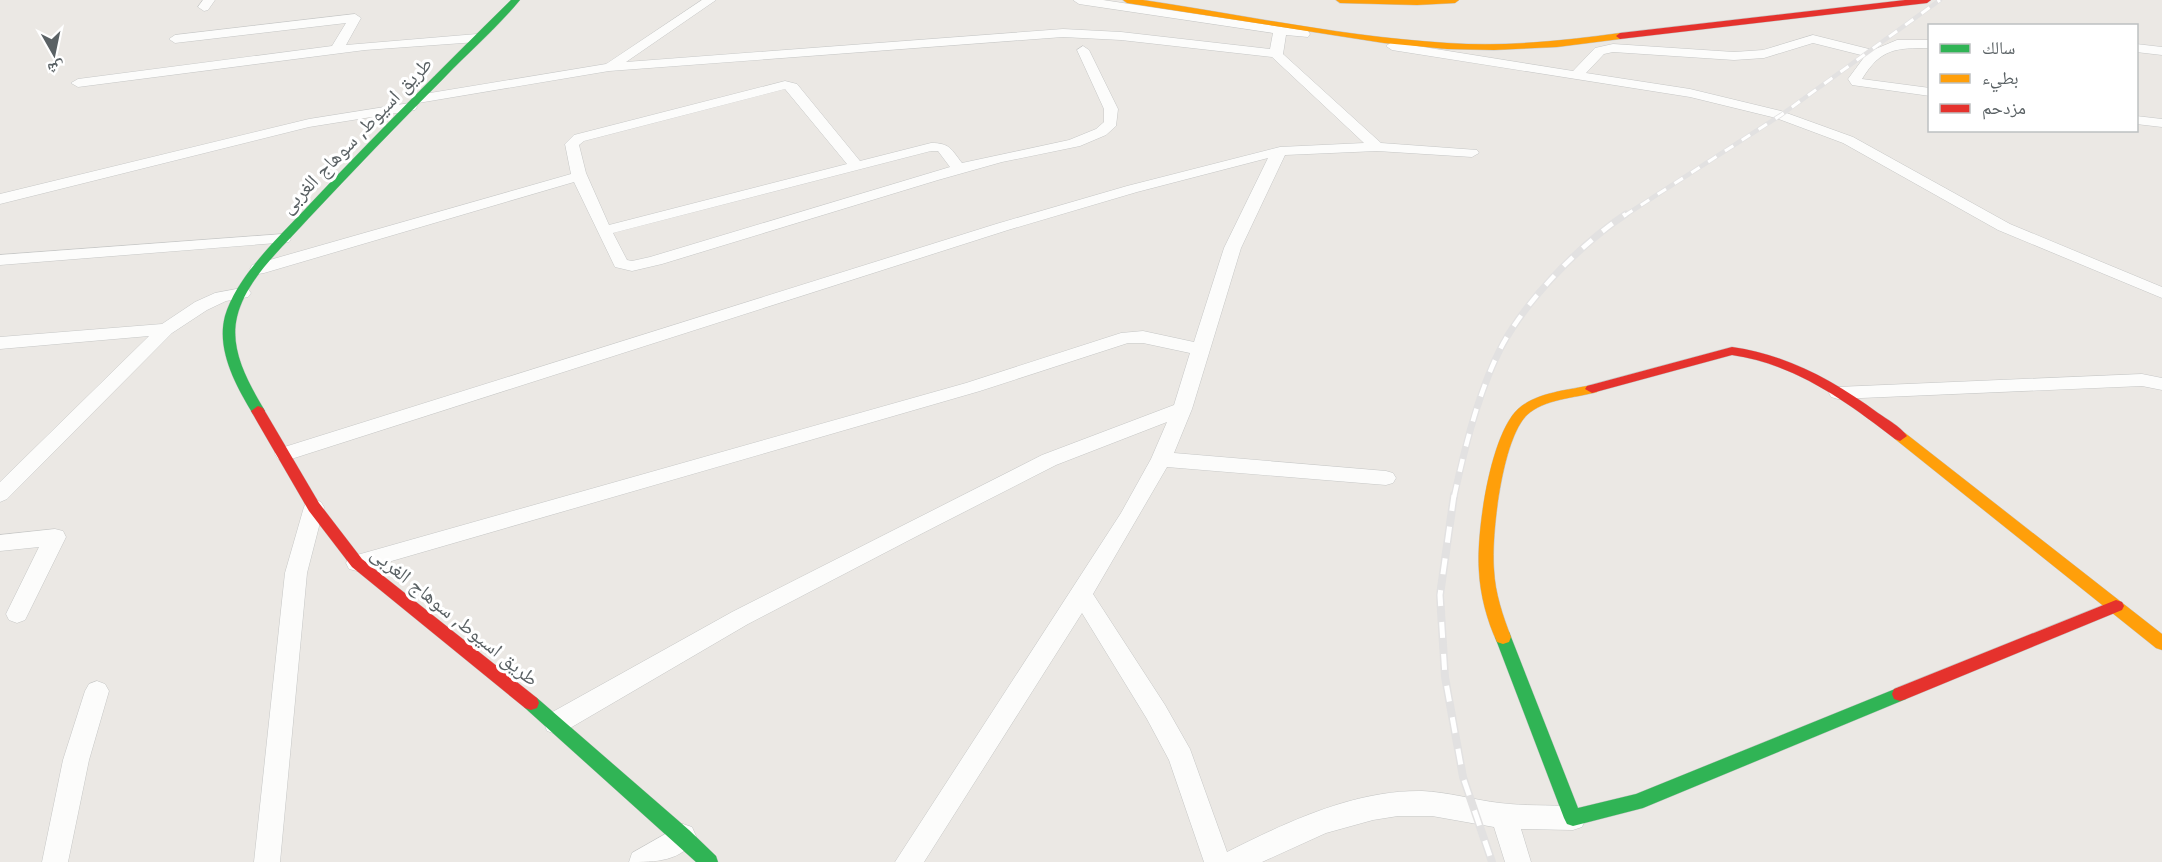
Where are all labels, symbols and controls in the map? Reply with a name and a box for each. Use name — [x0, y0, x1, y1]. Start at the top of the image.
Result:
north arrow — [24, 24, 84, 84]
legend — [1928, 24, 2138, 132]
text: سالك — [1982, 37, 2015, 58]
street label: طريق اسيوط, سوهاج الغربى — [275, 52, 438, 219]
text: ش — [46, 58, 66, 80]
text: بطيء — [1982, 67, 2019, 93]
text: مزدحم — [1982, 97, 2026, 120]
street label: طريق اسيوط, سوهاج الغربى — [366, 541, 544, 692]

